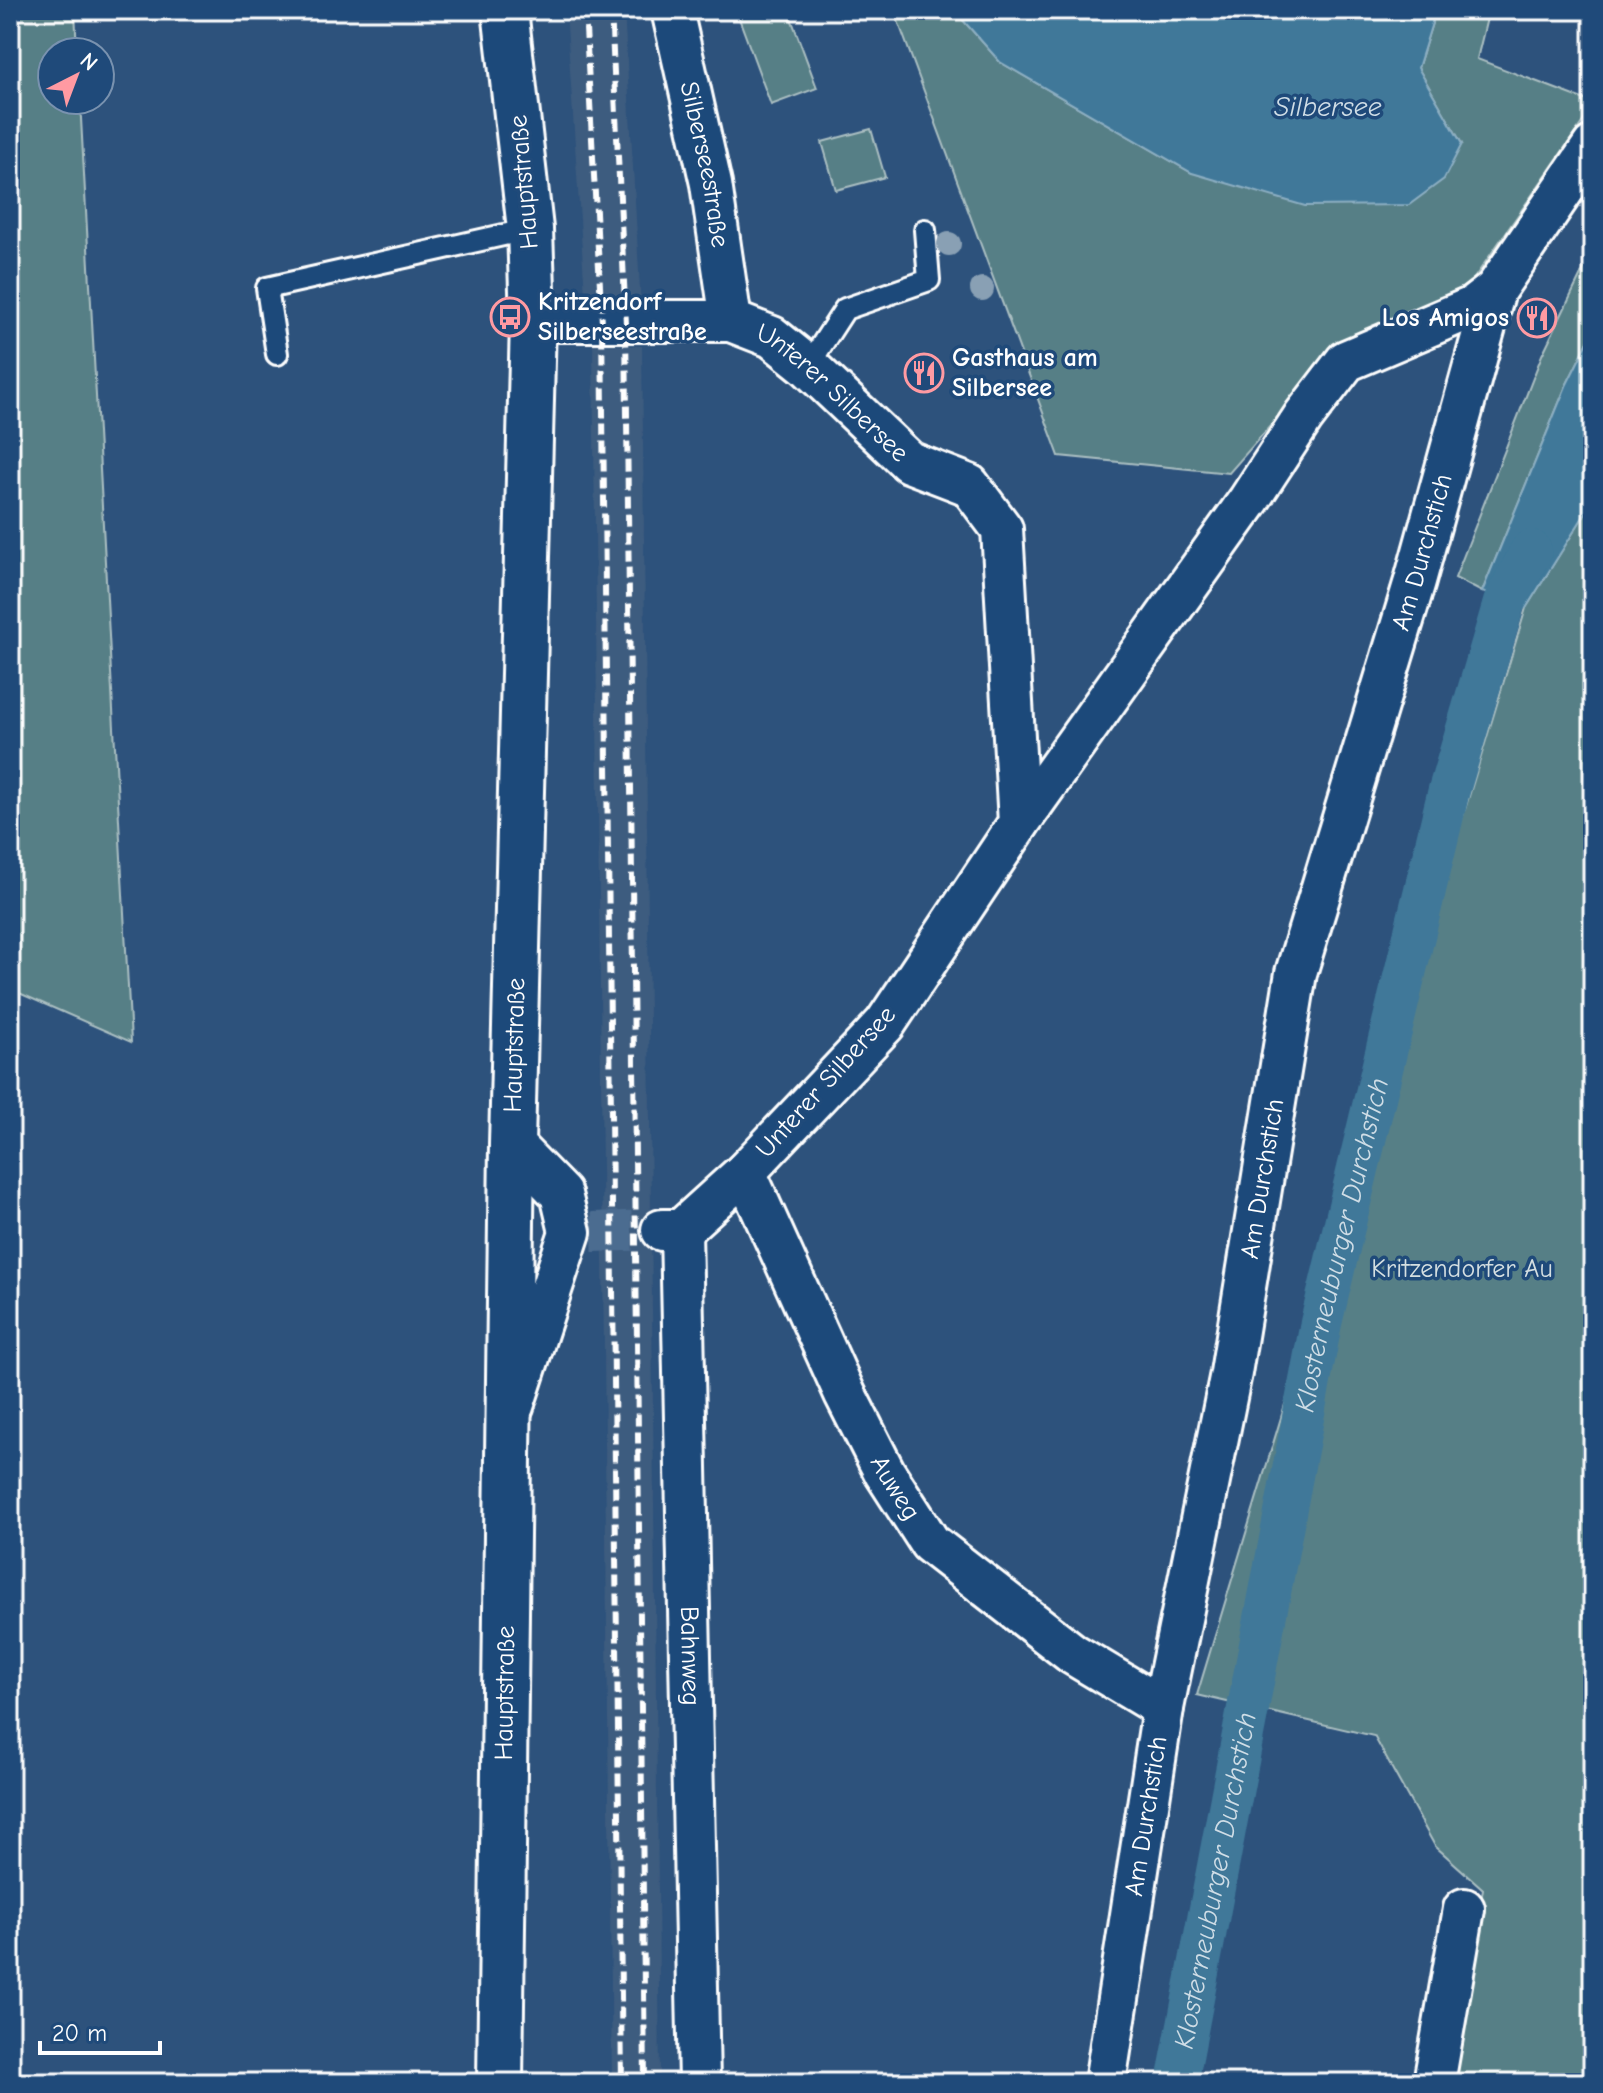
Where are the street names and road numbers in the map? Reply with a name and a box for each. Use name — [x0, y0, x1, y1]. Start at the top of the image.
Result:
street label: Silberseestraße — [674, 79, 735, 249]
street label: Hauptstraße — [503, 114, 545, 250]
street label: Unterer Silbersee — [753, 318, 915, 468]
street label: Am Durchstich — [1386, 470, 1459, 634]
street label: Hauptstraße — [498, 977, 531, 1113]
street label: Unterer Silbersee — [750, 1000, 902, 1164]
street label: Am Durchstich — [1235, 1097, 1290, 1261]
street label: Auweg — [864, 1451, 926, 1526]
street label: Bahnweg — [674, 1606, 706, 1706]
street label: Hauptstraße — [489, 1625, 521, 1761]
street label: Am Durchstich — [1119, 1734, 1173, 1898]

